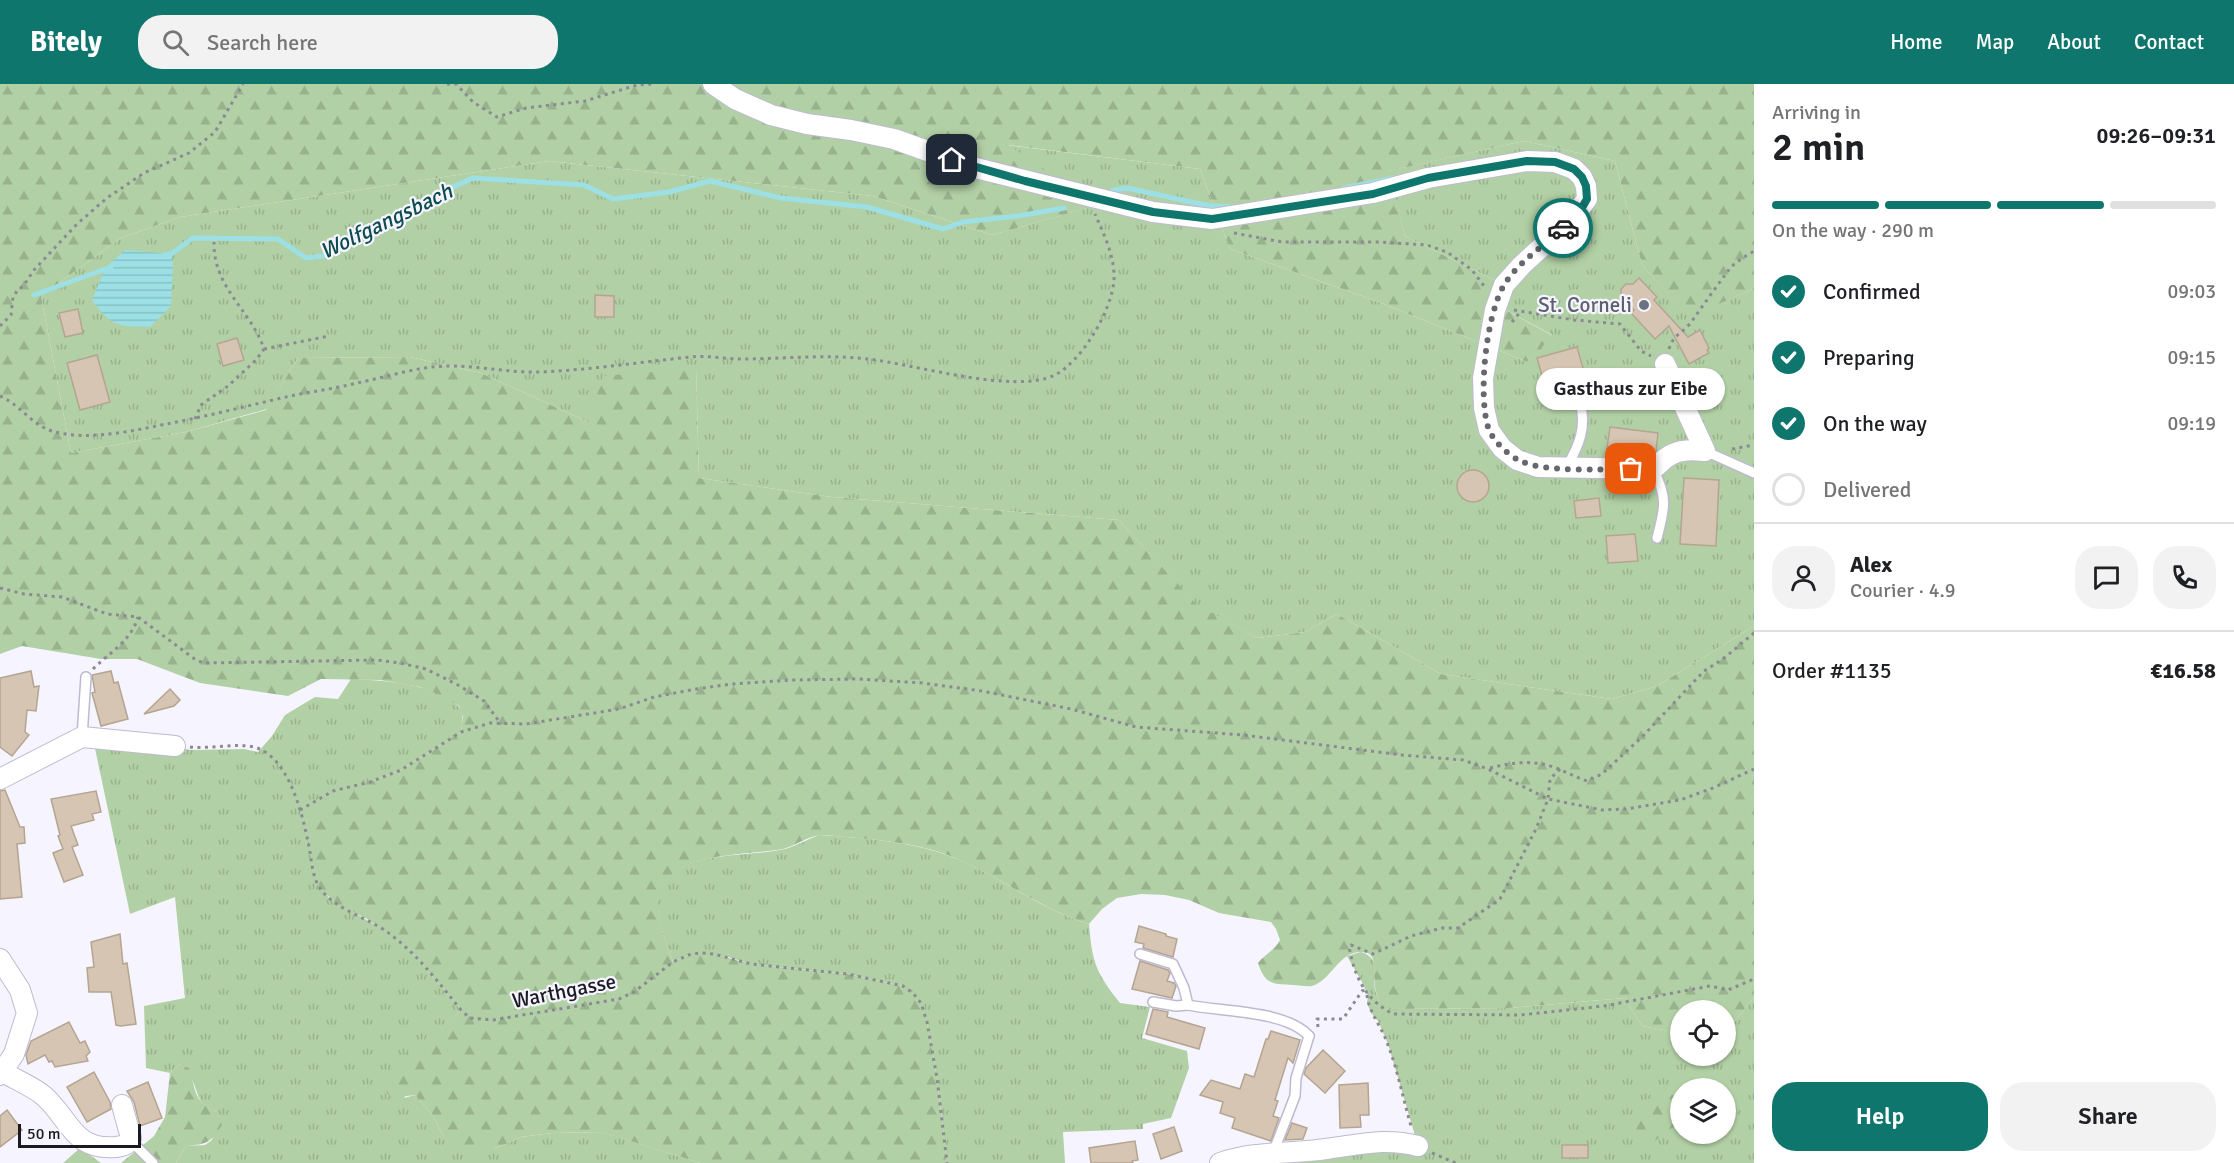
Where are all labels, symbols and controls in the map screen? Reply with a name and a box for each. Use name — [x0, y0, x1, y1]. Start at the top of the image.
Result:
search box — [138, 15, 558, 69]
text: Bitely — [30, 25, 102, 59]
icon: search — [159, 26, 192, 59]
text: Search here — [207, 29, 318, 56]
text: Home — [1890, 29, 1943, 55]
text: Map — [1976, 29, 2014, 55]
text: About — [2047, 29, 2101, 55]
text: Contact — [2134, 29, 2204, 55]
text: Arriving in — [1772, 100, 1861, 125]
text: 09:26–09:31 — [2097, 122, 2216, 149]
text: 2 min — [1772, 123, 1865, 171]
pin — [926, 134, 977, 185]
icon: home — [935, 143, 968, 176]
water label: Wolfgangsbach — [315, 177, 457, 265]
courier — [1533, 198, 1593, 258]
icon: car — [1547, 212, 1580, 245]
text: On the way · 290 m — [1772, 218, 1934, 243]
icon: check — [1772, 275, 1805, 308]
text: Confirmed — [1823, 278, 1921, 305]
text: 09:03 — [2167, 279, 2216, 304]
place label: St. Corneli — [1538, 292, 1632, 318]
marker: St. Corneli — [1637, 298, 1651, 312]
icon: check — [1772, 341, 1805, 374]
text: Preparing — [1823, 344, 1915, 371]
text: 09:15 — [2167, 345, 2216, 370]
callout: Gasthaus zur Eibe — [1536, 367, 1726, 409]
text: Gasthaus zur Eibe — [1553, 376, 1708, 401]
icon: check — [1772, 407, 1805, 440]
text: On the way — [1823, 410, 1927, 437]
text: 09:19 — [2167, 411, 2216, 436]
pin — [1605, 443, 1656, 494]
icon: bag — [1614, 452, 1647, 485]
text: Delivered — [1823, 476, 1911, 503]
button: person — [1772, 546, 1835, 609]
button: chat — [2075, 546, 2138, 609]
button: phone — [2153, 546, 2216, 609]
text: Alex — [1850, 551, 1892, 578]
text: Courier · 4.9 — [1850, 578, 1956, 603]
text: Order #1135 — [1772, 657, 1892, 684]
text: €16.58 — [2150, 657, 2216, 684]
street label: Warthgasse — [510, 968, 618, 1014]
map controls — [1670, 1000, 1736, 1144]
button: locate — [1670, 1000, 1736, 1066]
button: layers — [1670, 1078, 1736, 1144]
button: Help — [1772, 1082, 1988, 1151]
button: Share — [2000, 1082, 2216, 1151]
scale bar — [18, 1121, 141, 1148]
text: 50 m — [27, 1124, 61, 1144]

